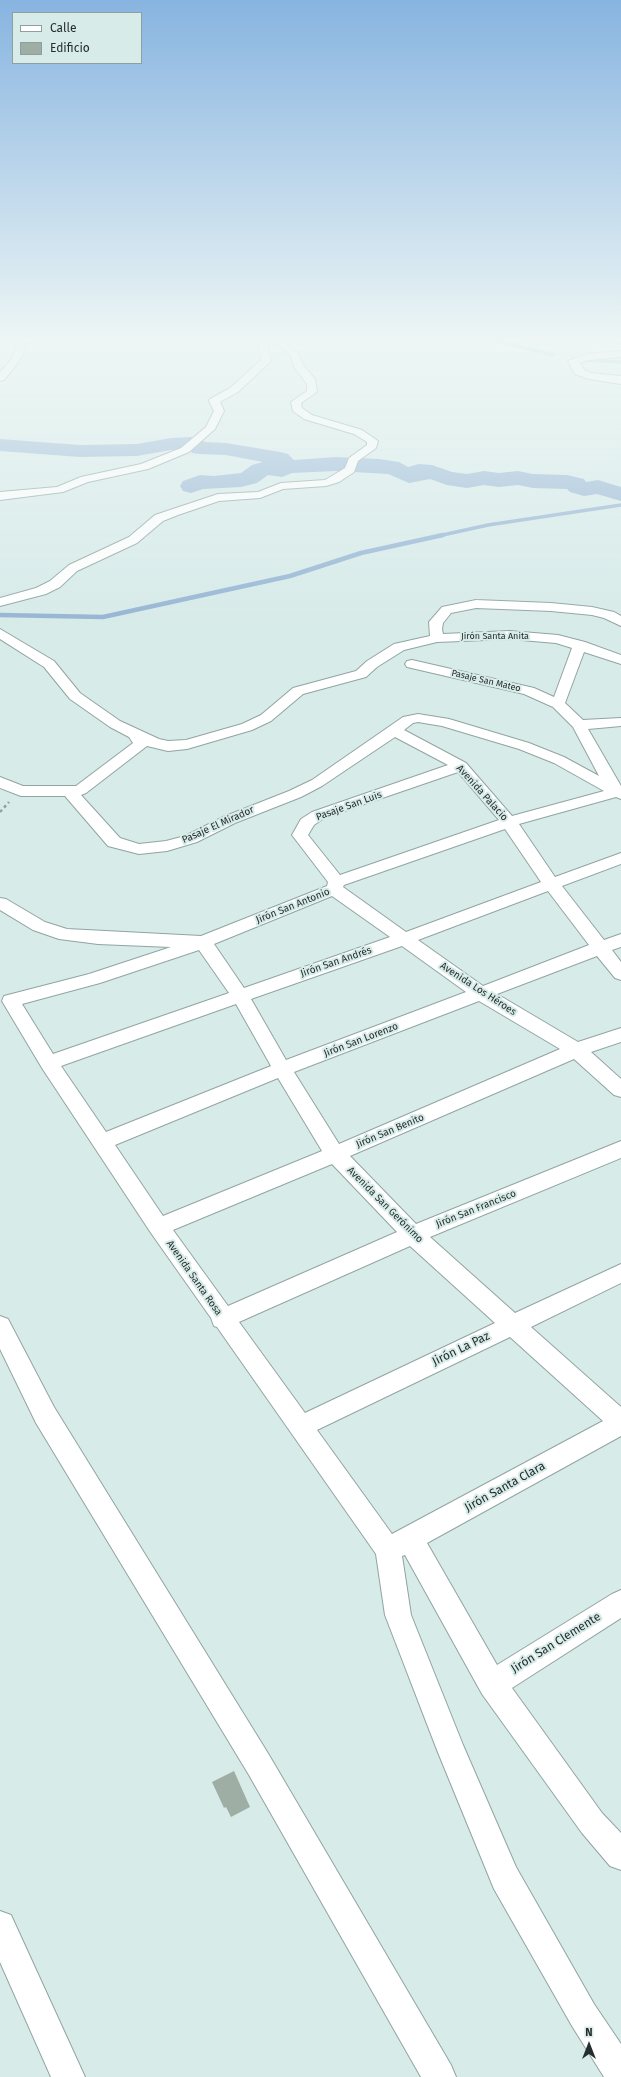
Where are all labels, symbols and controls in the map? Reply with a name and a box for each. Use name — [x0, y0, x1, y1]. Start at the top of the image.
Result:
legend — [12, 12, 142, 64]
text: Calle — [50, 21, 77, 35]
text: Edificio — [50, 41, 90, 55]
street label: Jirón Santa Anita — [461, 631, 529, 641]
street label: Pasaje San Mateo — [450, 668, 522, 694]
street label: Avenida Palacio — [454, 763, 510, 823]
street label: Pasaje San Luis — [315, 789, 383, 823]
street label: Pasaje El Mirador — [180, 804, 256, 846]
street label: Jirón San Antonio — [254, 886, 332, 926]
street label: Jirón San Andrés — [299, 944, 373, 980]
street label: Avenida Los Héroes — [438, 960, 518, 1018]
street label: Jirón San Lorenzo — [322, 1020, 400, 1060]
street label: Jirón San Benito — [354, 1111, 426, 1151]
street label: Avenida San Gerónimo — [345, 1165, 425, 1245]
street label: Jirón San Francisco — [434, 1187, 518, 1231]
street label: Avenida Santa Rosa — [164, 1238, 224, 1318]
street label: Jirón La Paz — [430, 1329, 492, 1369]
street label: Jirón Santa Clara — [462, 1459, 548, 1515]
street label: Jirón San Clemente — [509, 1610, 603, 1676]
north arrow — [569, 2025, 609, 2065]
text: N — [585, 2026, 593, 2039]

